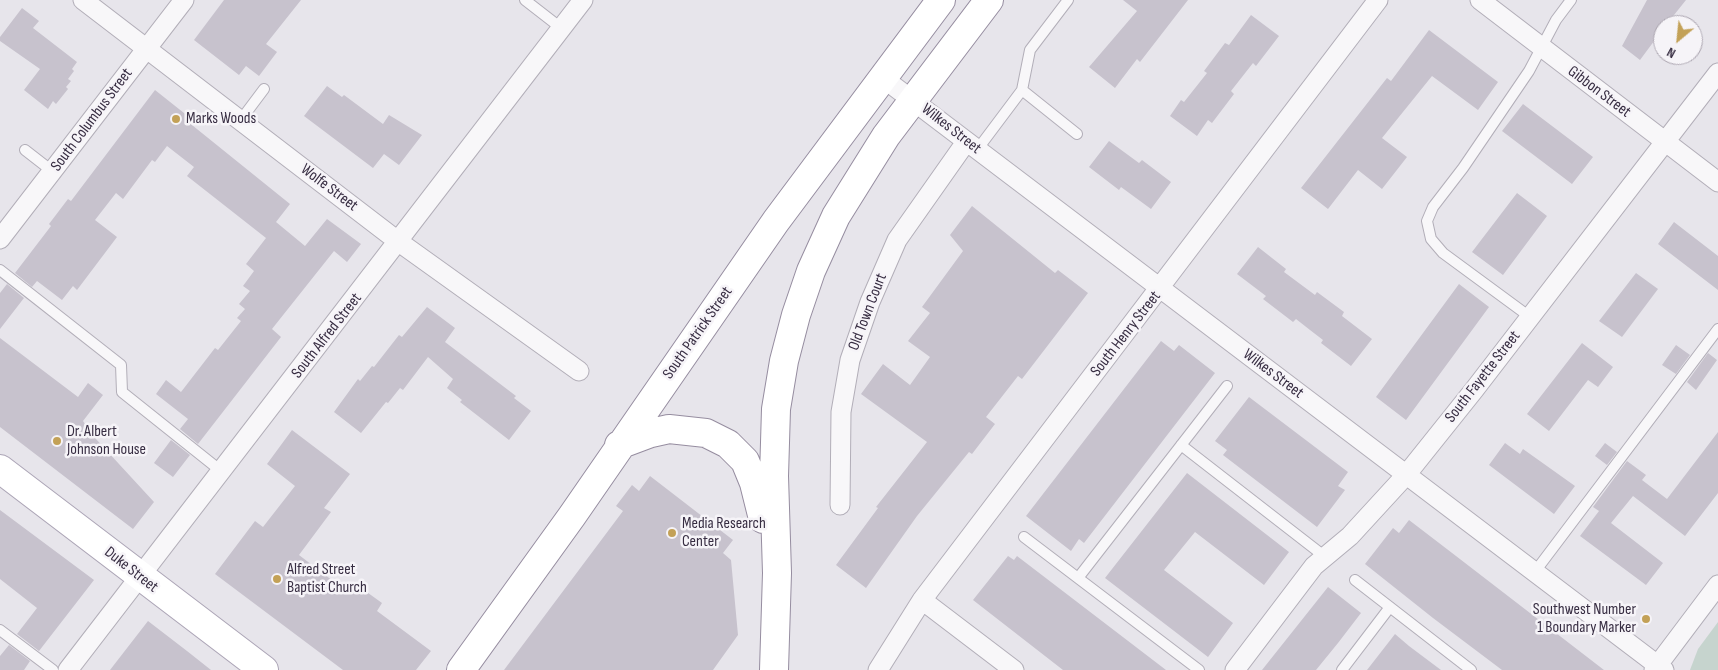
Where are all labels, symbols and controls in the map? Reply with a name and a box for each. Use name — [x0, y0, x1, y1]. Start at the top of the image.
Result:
north arrow — [1653, 15, 1703, 65]
text: N — [1664, 44, 1678, 62]
street label: Gibbon Street — [1564, 62, 1634, 122]
street label: South Columbus Street — [47, 65, 137, 175]
street label: Wilkes Street — [917, 100, 985, 158]
place label: Marks Woods — [186, 109, 256, 129]
marker: Marks Woods — [170, 113, 182, 125]
street label: Wolfe Street — [297, 160, 361, 216]
street label: Old Town Court — [845, 271, 891, 353]
street label: South Patrick Street — [659, 283, 737, 383]
street label: South Henry Street — [1087, 287, 1165, 381]
street label: South Alfred Street — [288, 290, 366, 382]
street label: South Fayette Street — [1441, 327, 1525, 427]
street label: Wilkes Street — [1239, 345, 1307, 403]
place label: Dr. Albert Johnson House — [67, 422, 146, 460]
marker: Dr. Albert Johnson House — [51, 435, 63, 447]
place label: Media Research Center — [682, 514, 766, 552]
marker: Media Research Center — [666, 527, 678, 539]
street label: Duke Street — [100, 543, 162, 597]
place label: Alfred Street Baptist Church — [287, 560, 367, 598]
marker: Alfred Street Baptist Church — [271, 573, 283, 585]
place label: Southwest Number 1 Boundary Marker — [1533, 600, 1636, 638]
marker: Southwest Number 1 Boundary Marker — [1640, 613, 1652, 625]

